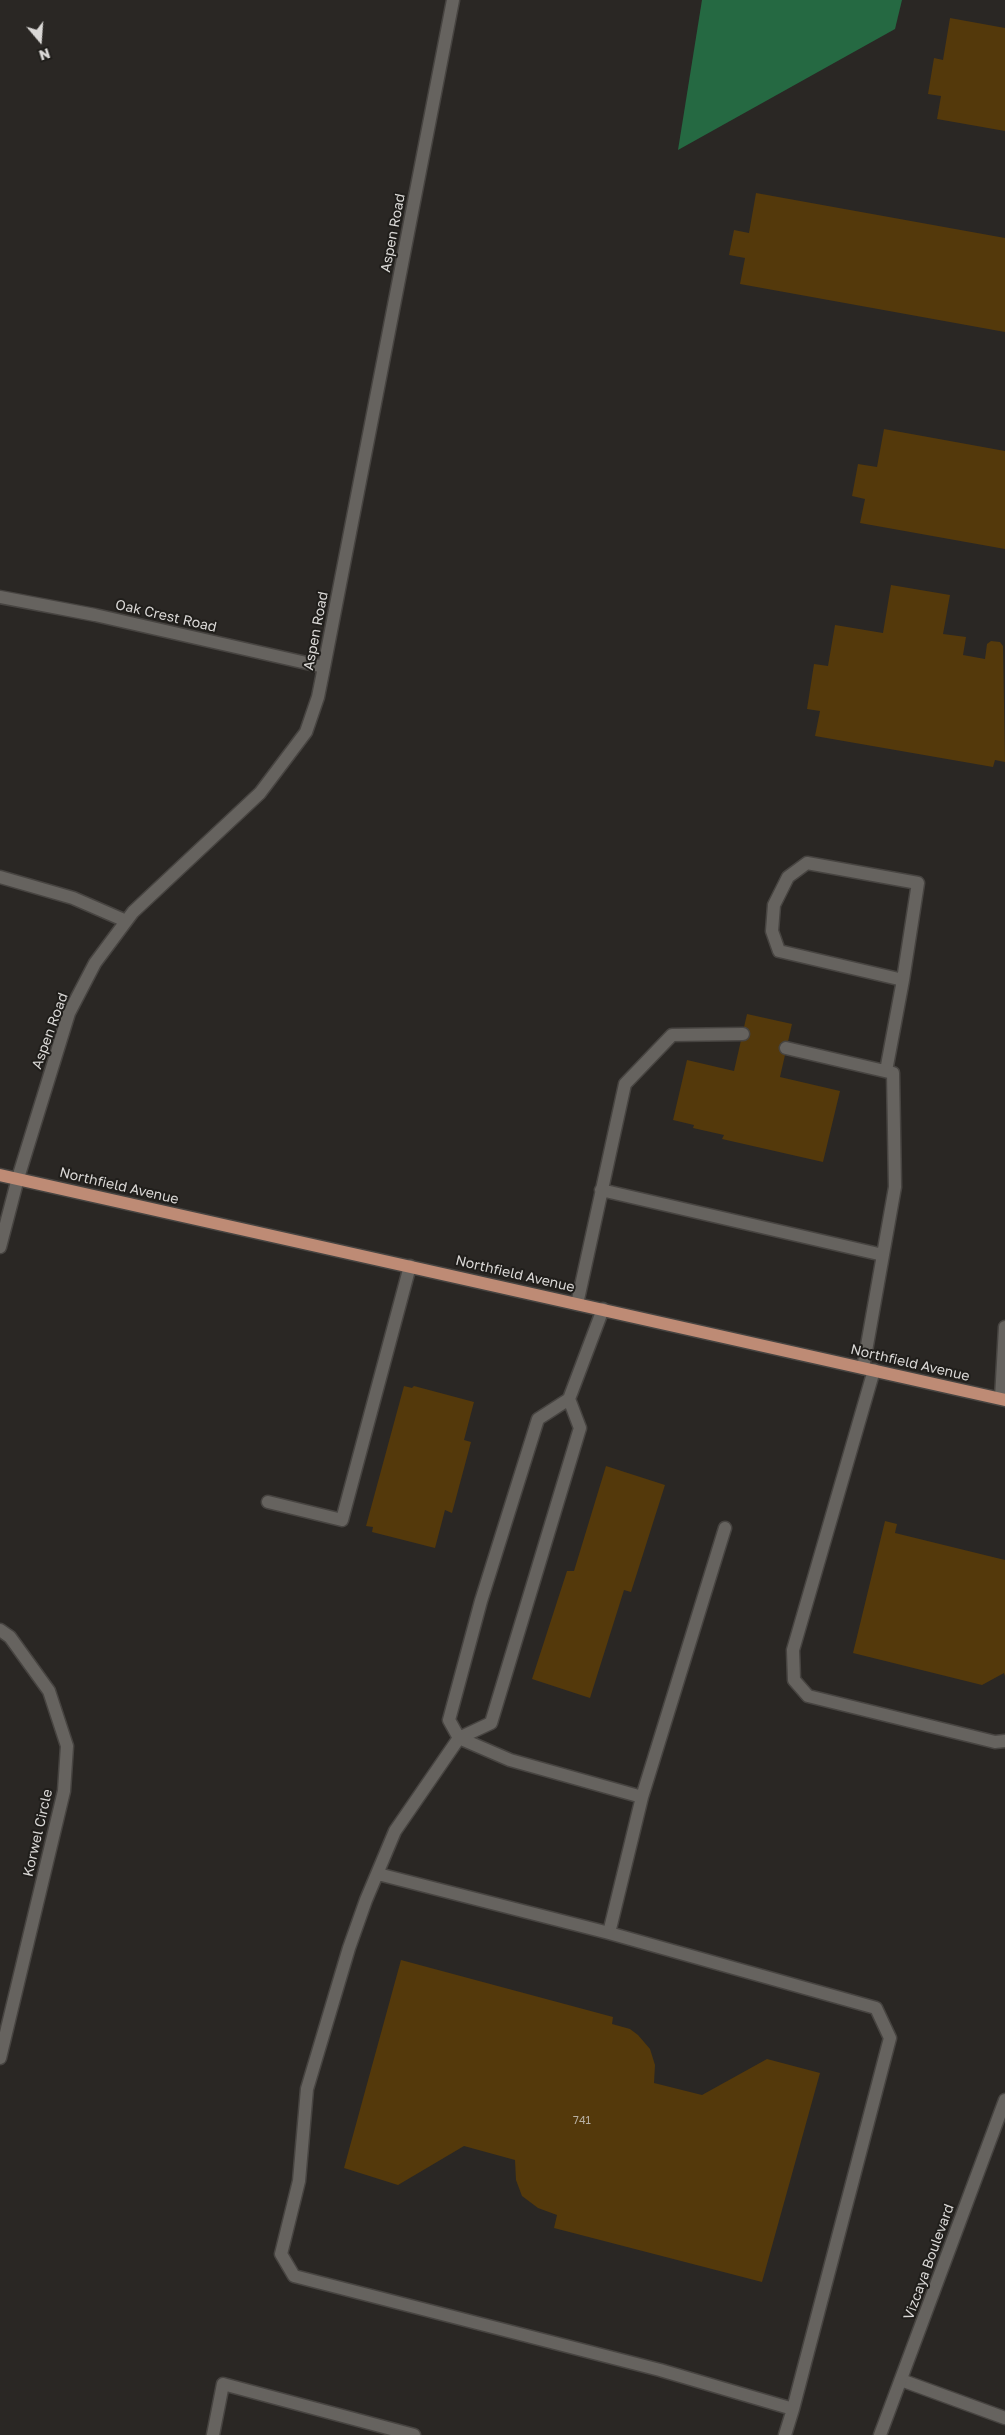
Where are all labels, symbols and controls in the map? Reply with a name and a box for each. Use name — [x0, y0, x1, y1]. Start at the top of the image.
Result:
north arrow — [15, 15, 65, 65]
text: N — [37, 45, 52, 64]
street label: Aspen Road — [377, 192, 409, 274]
street label: Aspen Road — [300, 590, 332, 672]
street label: Oak Crest Road — [114, 596, 218, 636]
street label: Aspen Road — [28, 991, 72, 1071]
street label: Northfield Avenue — [58, 1164, 180, 1208]
street label: Northfield Avenue — [454, 1252, 576, 1296]
street label: Northfield Avenue — [849, 1341, 971, 1385]
street label: Korwel Circle — [20, 1788, 56, 1878]
house number: 741 — [573, 2114, 591, 2128]
street label: Vizcaya Boulevard — [900, 2202, 958, 2322]

